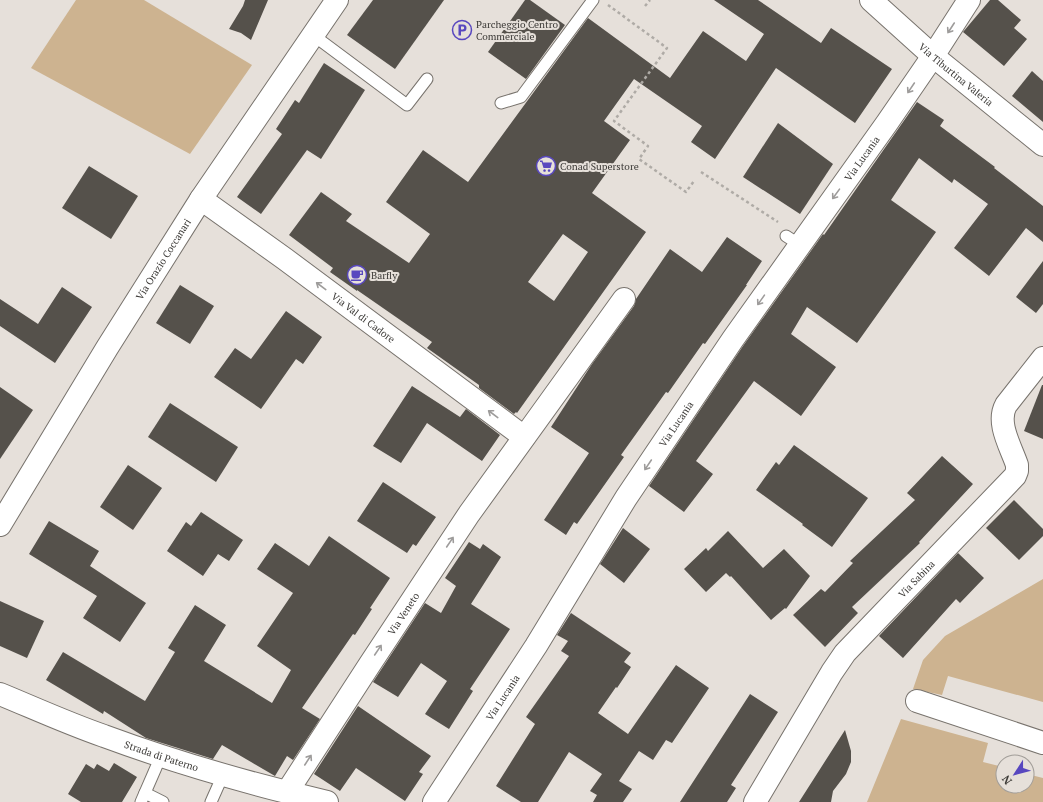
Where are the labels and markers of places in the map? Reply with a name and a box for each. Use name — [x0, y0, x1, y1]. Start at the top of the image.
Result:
place label: Parcheggio Centro Commerciale — [476, 18, 559, 43]
parking icon: Parcheggio Centro Commerciale — [451, 19, 473, 41]
supermarket icon: Conad Superstore — [535, 155, 557, 177]
place label: Conad Superstore — [560, 160, 639, 173]
cafe icon: Barfly — [346, 264, 368, 286]
place label: Barfly — [371, 269, 398, 282]

